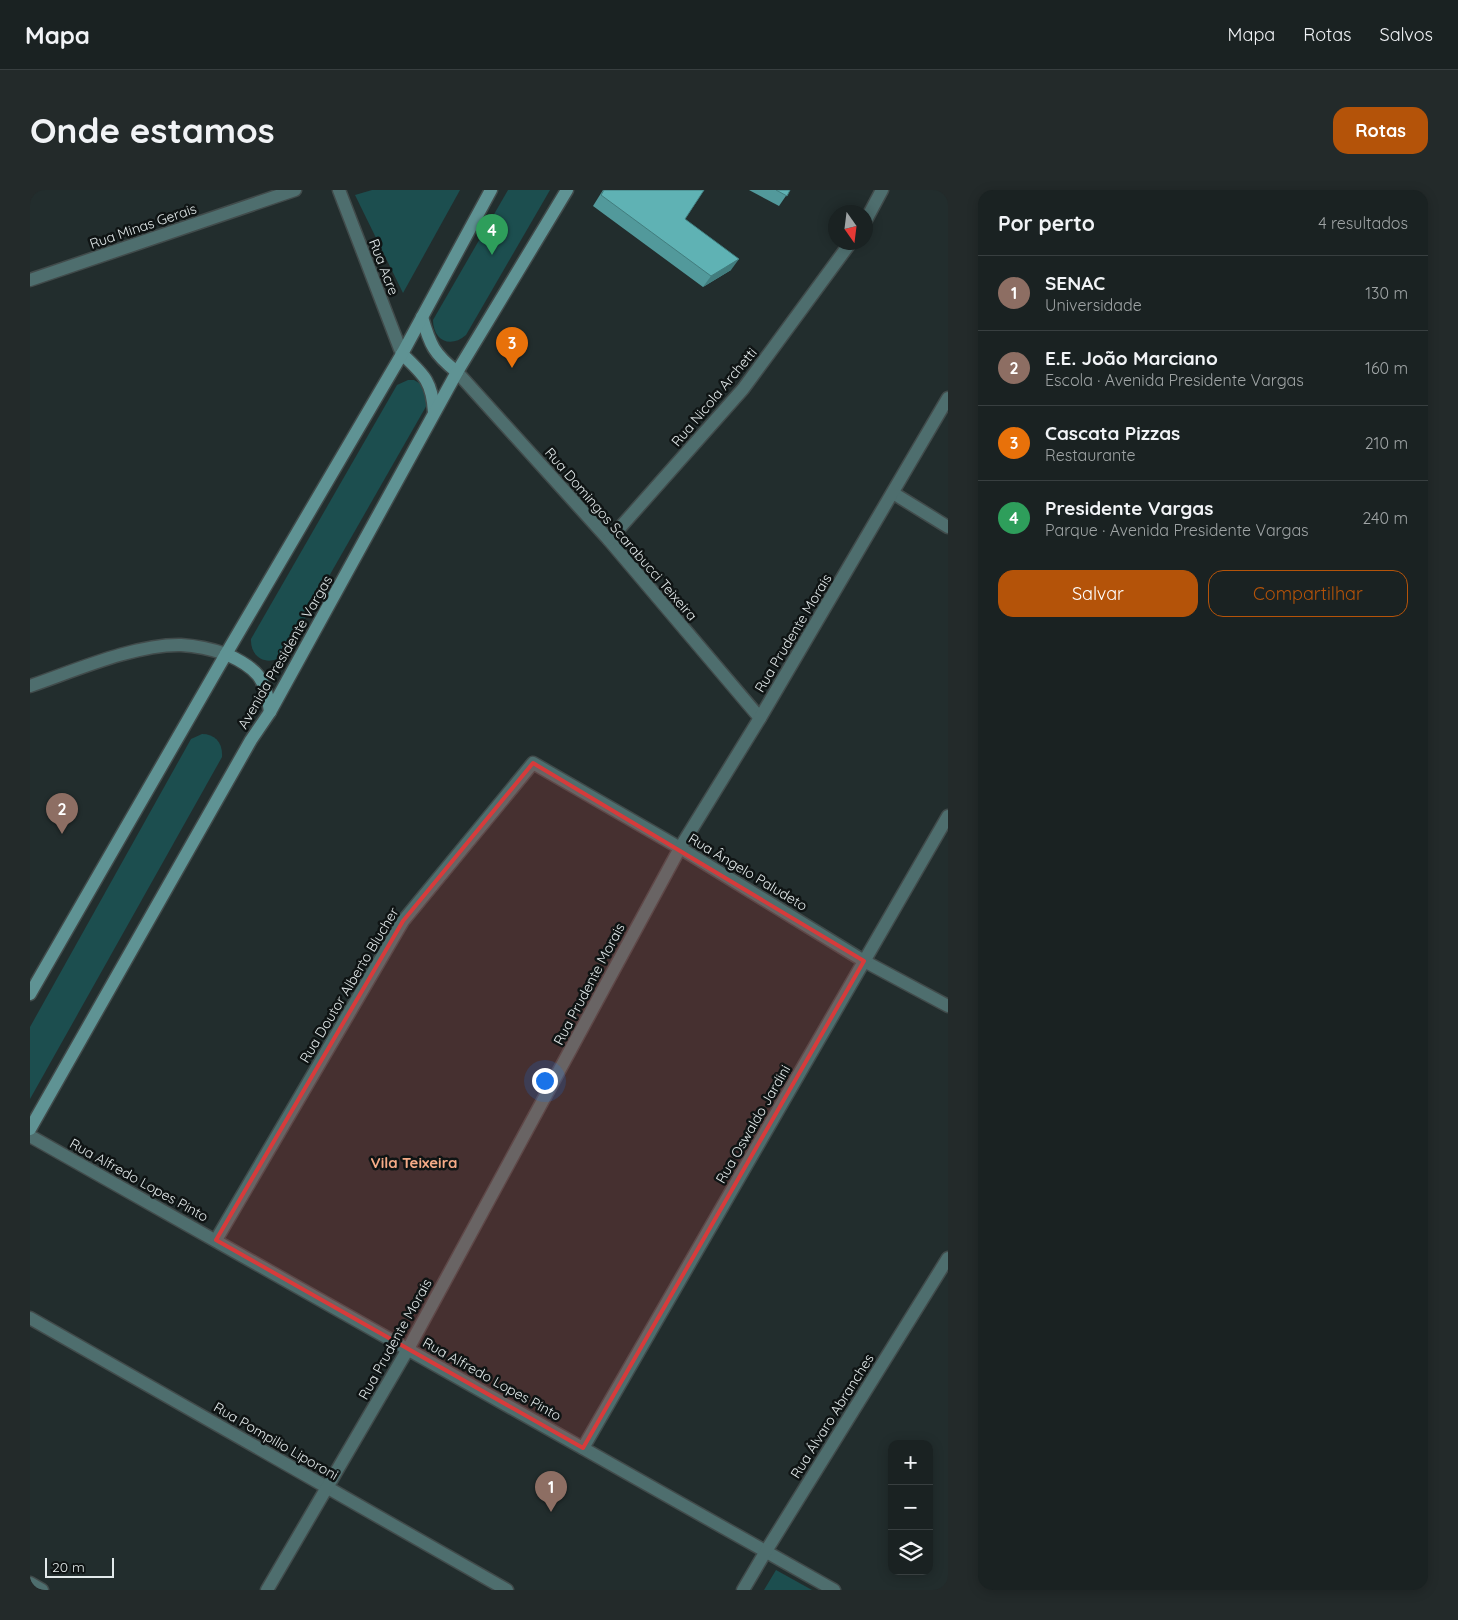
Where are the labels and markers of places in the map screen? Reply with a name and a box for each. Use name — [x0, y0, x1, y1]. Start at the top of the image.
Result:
pin: 4 — [476, 214, 508, 255]
pin: 3 — [496, 327, 528, 368]
pin: 2 — [46, 793, 78, 834]
pin: 1 — [535, 1471, 567, 1512]

